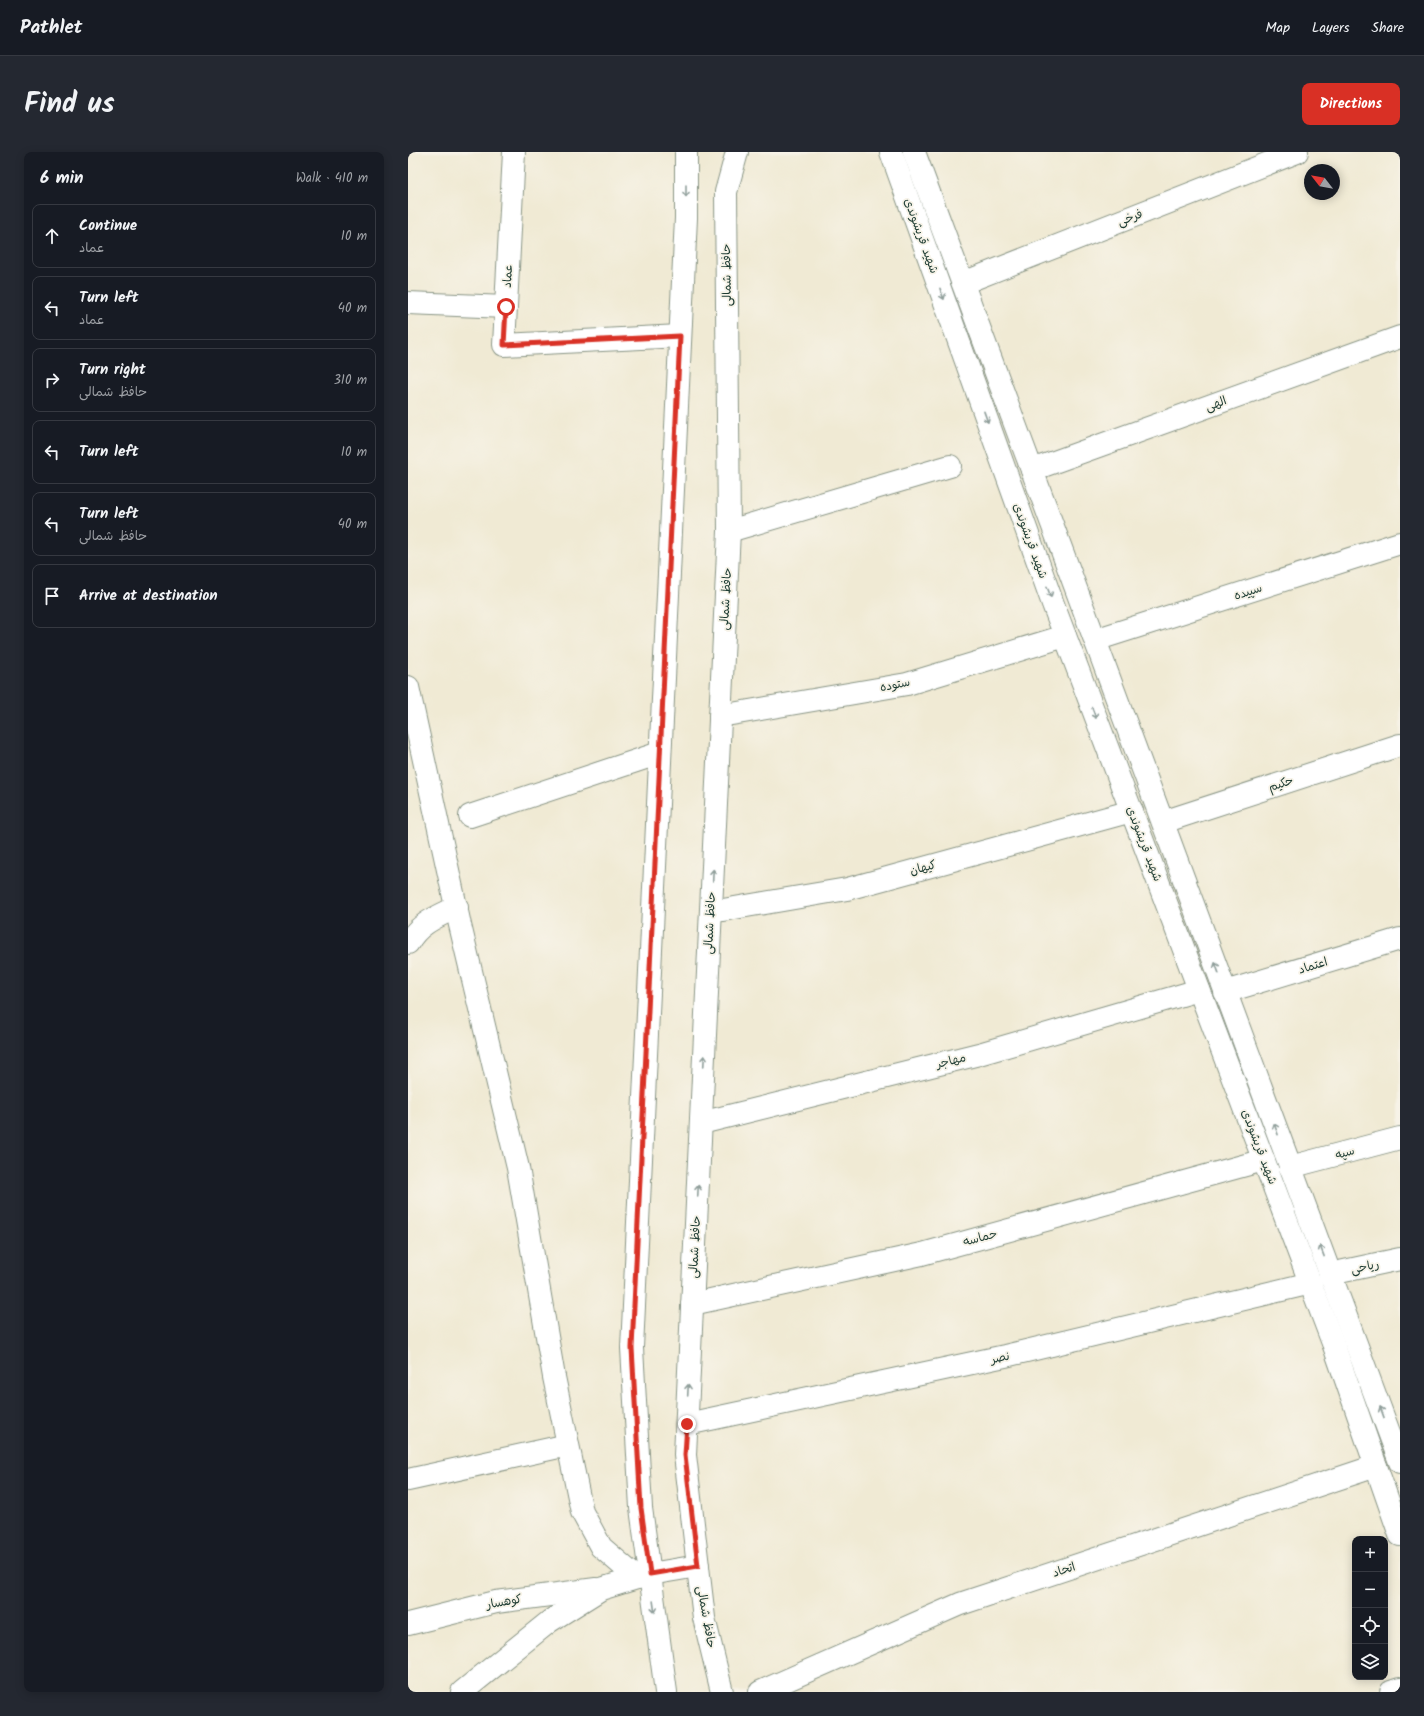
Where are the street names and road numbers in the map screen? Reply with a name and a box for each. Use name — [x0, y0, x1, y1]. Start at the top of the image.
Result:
street label: شهید قریشوندی — [899, 196, 943, 276]
street label: فرخی — [1115, 205, 1145, 231]
street label: حافظ شمالی — [717, 243, 737, 307]
street label: عماد — [498, 264, 518, 288]
street label: الهی — [1203, 391, 1229, 417]
street label: شهید قریشوندی — [1008, 501, 1052, 581]
street label: حافظ شمالی — [715, 567, 737, 631]
street label: سپیده — [1231, 579, 1265, 605]
street label: ستوده — [878, 673, 912, 697]
street label: حکیم — [1266, 771, 1296, 797]
street label: شهید قریشوندی — [1121, 804, 1167, 884]
street label: کیهان — [908, 855, 938, 881]
street label: حافظ شمالی — [699, 891, 721, 955]
street label: اعتماد — [1296, 953, 1330, 979]
street label: مهاجر — [933, 1048, 968, 1074]
street label: شهید قریشوندی — [1236, 1107, 1282, 1187]
street label: سپه — [1333, 1141, 1357, 1165]
street label: حافظ شمالی — [684, 1215, 706, 1279]
street label: حماسه — [961, 1224, 999, 1252]
street label: ریاحی — [1349, 1255, 1381, 1279]
street label: نصر — [988, 1347, 1011, 1369]
street label: اتحاد — [1050, 1557, 1078, 1583]
street label: حافظ شمالی — [691, 1584, 721, 1650]
street label: کوهسار — [484, 1590, 523, 1615]

